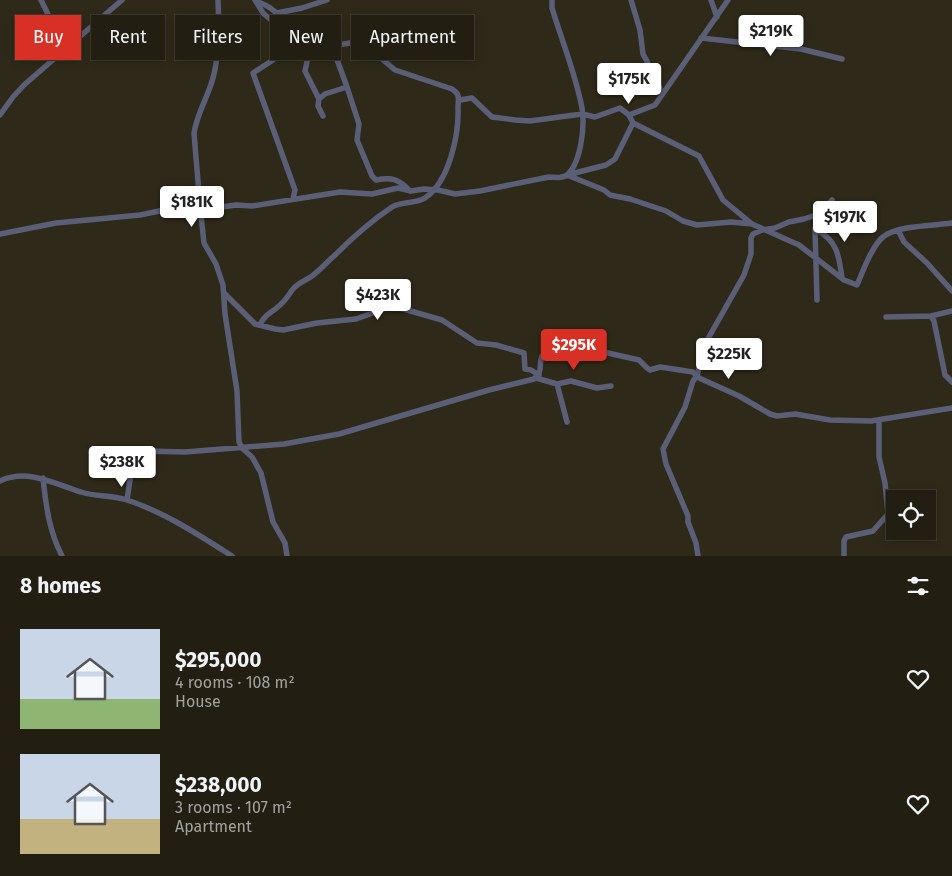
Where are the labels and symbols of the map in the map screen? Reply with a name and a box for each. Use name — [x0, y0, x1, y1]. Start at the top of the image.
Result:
pin: $219K — [736, 15, 806, 57]
pin: $175K — [594, 62, 664, 105]
pin: $181K — [157, 186, 227, 228]
pin: $197K — [810, 200, 880, 243]
pin: $423K — [343, 278, 413, 321]
pin: $295K — [539, 328, 609, 371]
pin: $225K — [694, 338, 764, 380]
pin: $238K — [87, 446, 157, 488]

